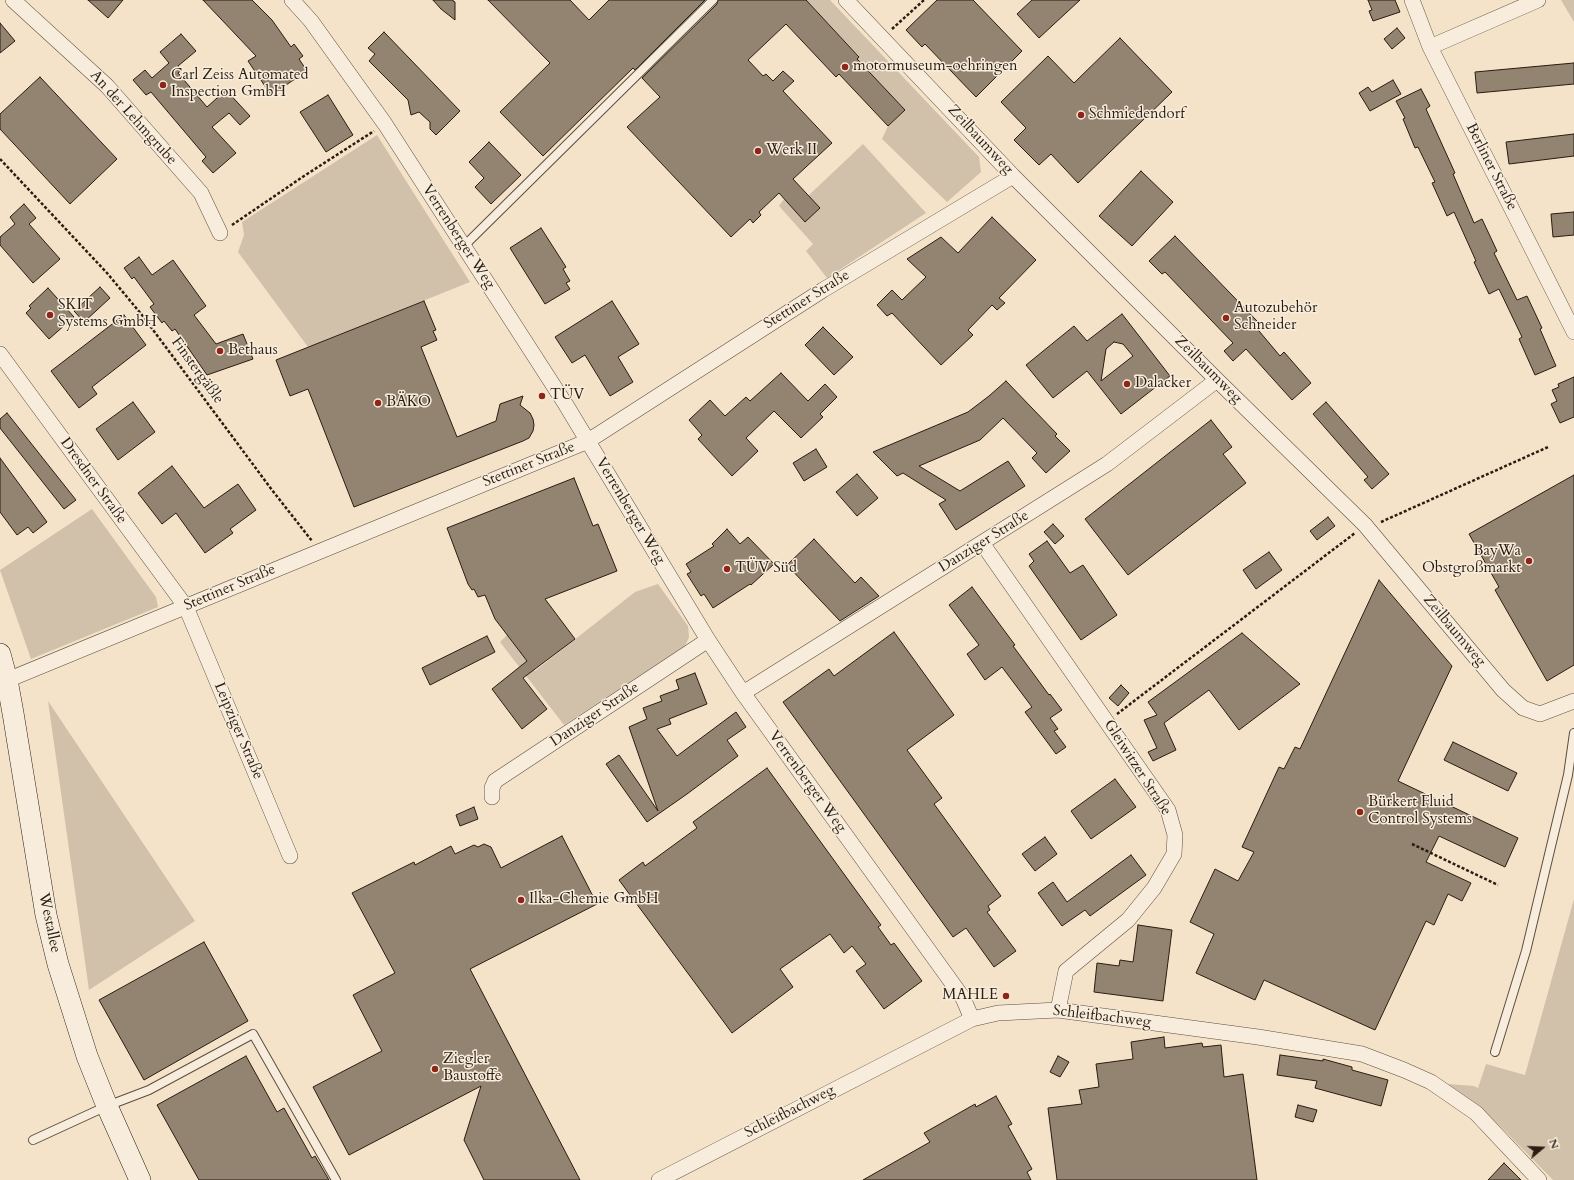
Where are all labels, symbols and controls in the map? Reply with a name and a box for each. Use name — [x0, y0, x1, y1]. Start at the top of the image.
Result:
place label: motormuseum-oehringen — [853, 58, 1018, 76]
marker: motormuseum-oehringen — [840, 62, 850, 72]
street label: An der Lehmgrube — [86, 67, 180, 169]
place label: Carl Zeiss Automated Inspection GmbH — [171, 67, 309, 102]
marker: Carl Zeiss Automated Inspection GmbH — [158, 80, 168, 90]
street label: Zeilbaumweg — [943, 102, 1017, 178]
place label: Schmiedendorf — [1089, 106, 1185, 124]
marker: Schmiedendorf — [1076, 110, 1086, 120]
street label: Berliner Straße — [1461, 120, 1521, 214]
place label: Werk II — [766, 142, 817, 160]
marker: Werk II — [753, 146, 763, 156]
street label: Verrenberger Weg — [418, 181, 498, 293]
street label: Stettiner Straße — [761, 267, 853, 333]
place label: SKIT Systems GmbH — [58, 297, 157, 332]
place label: Autozubehör Schneider — [1234, 300, 1317, 335]
marker: SKIT Systems GmbH — [45, 310, 55, 320]
marker: Autozubehör Schneider — [1221, 313, 1231, 323]
street label: Zeilbaumweg — [1170, 332, 1246, 408]
street label: Finstergäßle — [167, 334, 227, 408]
place label: Bethaus — [228, 342, 278, 360]
marker: Bethaus — [215, 346, 225, 356]
place label: Dalacker — [1135, 375, 1191, 393]
marker: Dalacker — [1122, 379, 1132, 389]
place label: TÜV — [550, 387, 584, 405]
marker: TÜV — [537, 391, 547, 401]
place label: BÄKO — [386, 394, 431, 412]
marker: BÄKO — [373, 398, 383, 408]
street label: Dresdner Straße — [56, 434, 130, 528]
street label: Stettiner Straße — [480, 438, 578, 492]
street label: Verrenberger Weg — [591, 455, 669, 567]
street label: Danziger Straße — [936, 507, 1032, 577]
place label: BayWa Obstgroßmarkt — [1422, 543, 1521, 578]
marker: BayWa Obstgroßmarkt — [1524, 556, 1534, 566]
place label: TÜV Süd — [735, 560, 797, 578]
street label: Stettiner Straße — [182, 561, 278, 615]
marker: TÜV Süd — [722, 564, 732, 574]
street label: Zeilbaumweg — [1419, 591, 1489, 671]
street label: Danziger Straße — [547, 679, 643, 751]
street label: Leipziger Straße — [209, 680, 267, 782]
street label: Gleiwitzer Straße — [1099, 717, 1175, 819]
street label: Verrenberger Weg — [764, 728, 850, 836]
place label: Bürkert Fluid Control Systems — [1368, 794, 1472, 829]
marker: Bürkert Fluid Control Systems — [1355, 807, 1365, 817]
street label: Westallee — [34, 891, 64, 955]
place label: Ilka-Chemie GmbH — [529, 891, 659, 909]
marker: Ilka-Chemie GmbH — [516, 895, 526, 905]
place label: MAHLE — [942, 987, 998, 1005]
marker: MAHLE — [1001, 991, 1011, 1001]
street label: Schleifbachweg — [1052, 1002, 1152, 1032]
place label: Ziegler Baustoffe — [443, 1051, 502, 1086]
marker: Ziegler Baustoffe — [430, 1064, 440, 1074]
street label: Schleifbachweg — [742, 1082, 838, 1142]
north arrow — [1522, 1128, 1562, 1168]
text: N — [1545, 1137, 1562, 1151]

